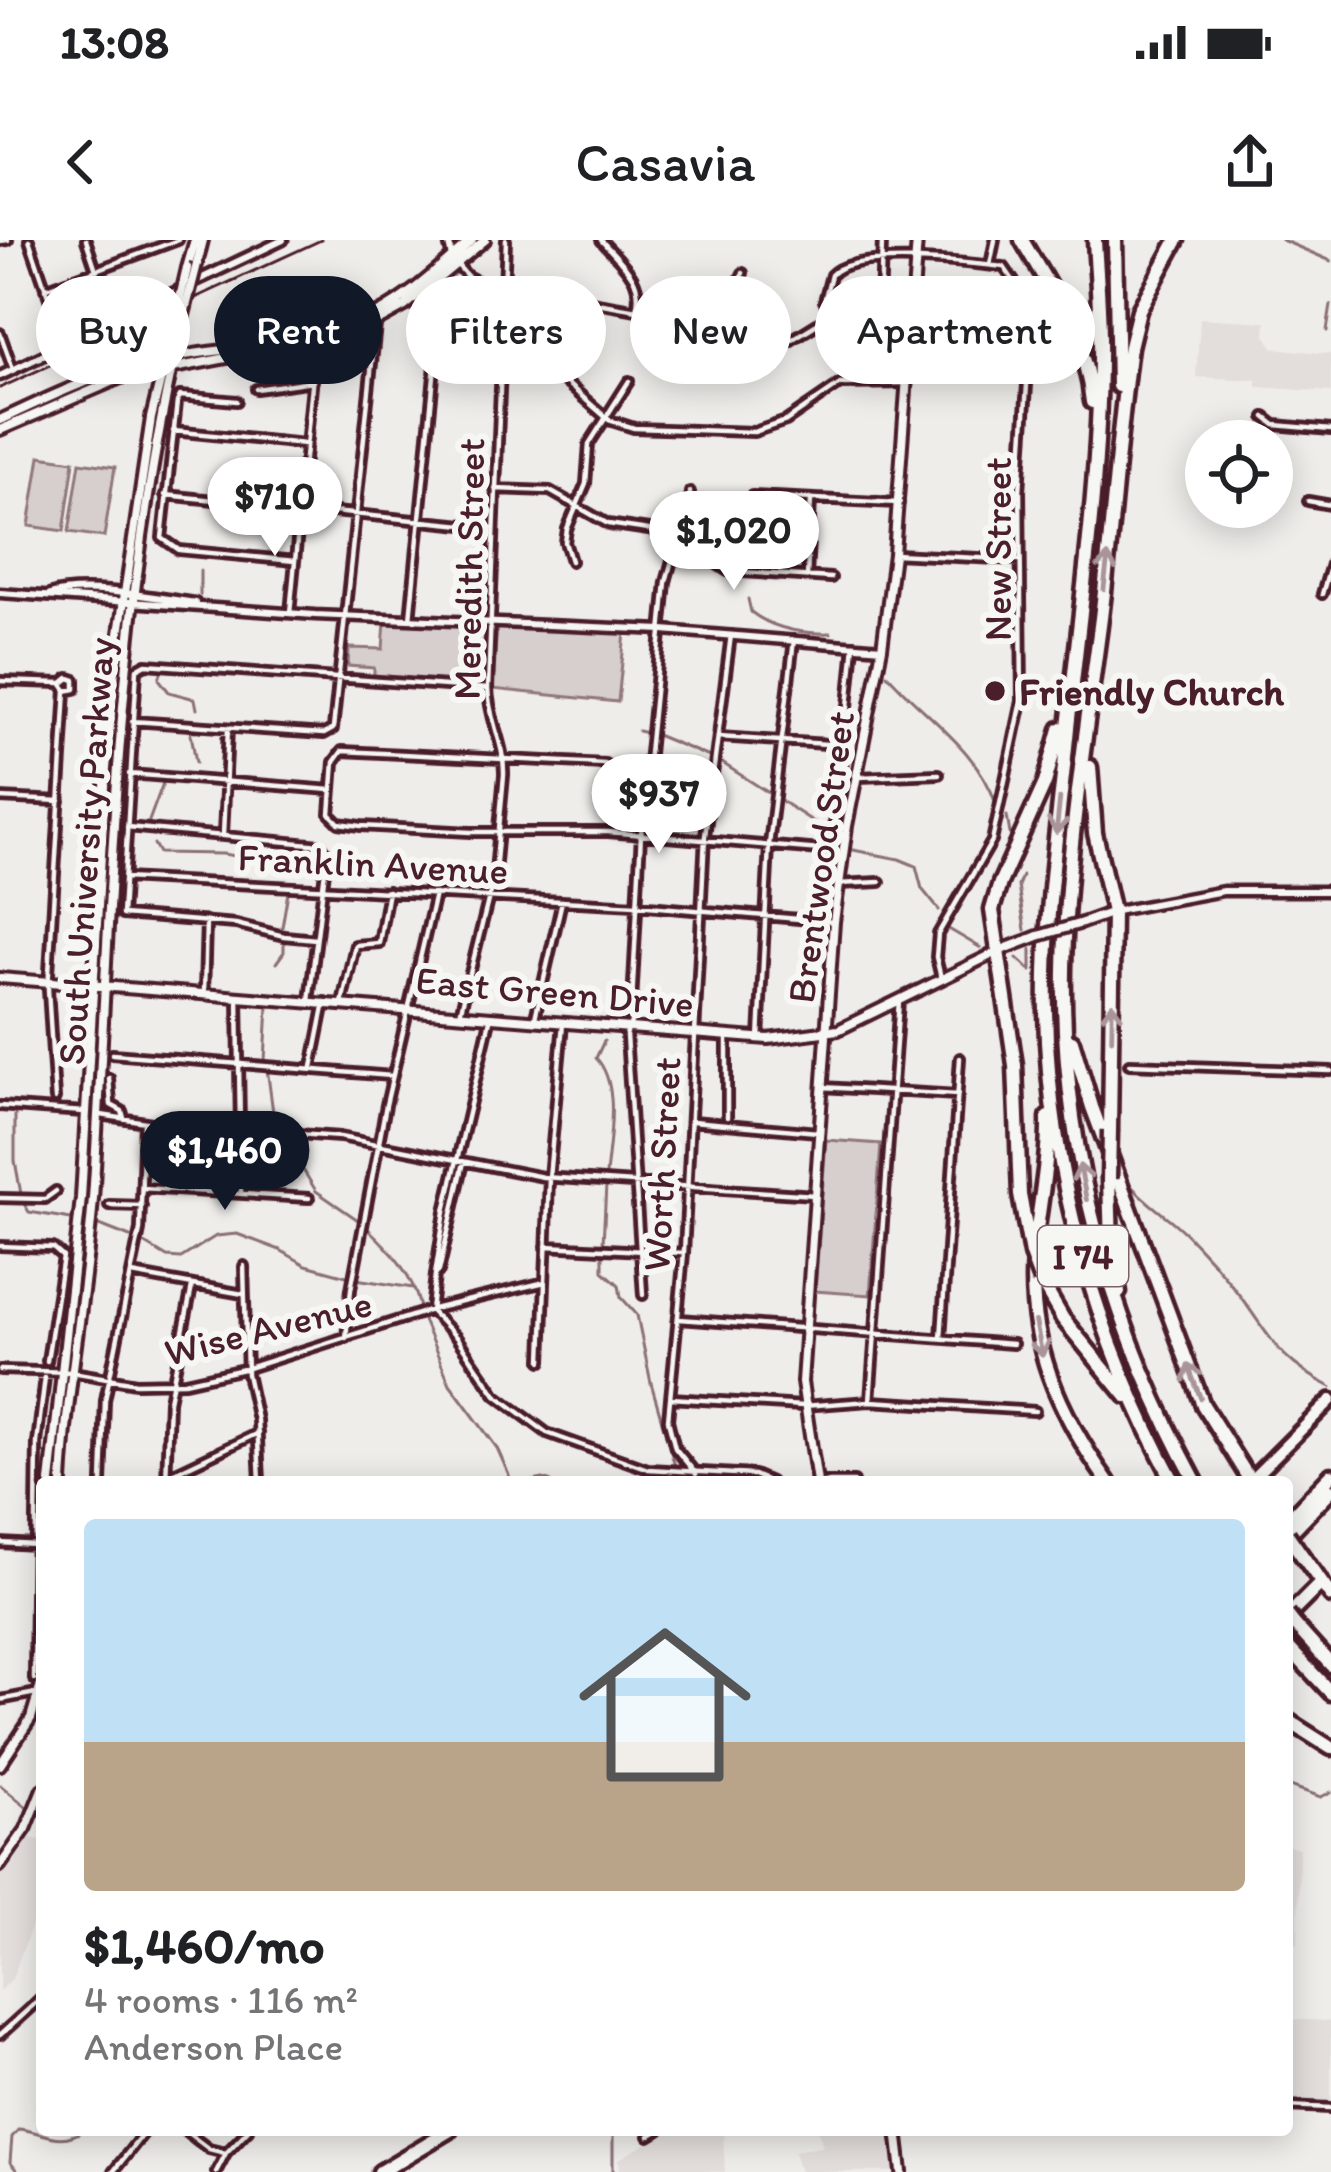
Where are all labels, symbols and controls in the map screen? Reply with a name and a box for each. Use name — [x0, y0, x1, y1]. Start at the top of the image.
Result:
text: 13:08 — [60, 15, 169, 69]
icon: back — [48, 129, 114, 195]
icon: share — [1217, 129, 1283, 195]
text: Casavia — [575, 130, 756, 195]
chip: Buy — [36, 276, 190, 384]
chip: Rent — [214, 276, 382, 384]
chip: Filters — [406, 276, 606, 384]
chip: New — [630, 276, 791, 384]
chip: Apartment — [815, 276, 1095, 384]
map controls — [1185, 420, 1293, 528]
button: locate — [1185, 420, 1293, 528]
street label: Meredith Street — [443, 437, 494, 701]
pin: $710 — [204, 457, 346, 559]
street label: New Street — [974, 457, 1021, 641]
text: $710 — [234, 472, 316, 519]
pin: $1,020 — [636, 491, 832, 593]
text: $1,020 — [676, 506, 792, 553]
one-way arrow — [1096, 553, 1118, 592]
street label: South University Parkway — [47, 636, 124, 1066]
place label: Friendly Church — [1019, 668, 1284, 715]
marker: Friendly Church — [982, 678, 1008, 704]
street label: Brentwood Street — [777, 708, 864, 1006]
pin: $937 — [588, 754, 730, 856]
text: $937 — [619, 769, 699, 816]
one-way arrow — [1047, 796, 1069, 835]
street label: Franklin Avenue — [236, 833, 509, 894]
street label: East Green Drive — [414, 956, 696, 1027]
one-way arrow — [1101, 1002, 1124, 1041]
street label: Worth Street — [632, 1056, 691, 1272]
pin: $1,460 — [127, 1111, 323, 1213]
text: $1,460 — [167, 1126, 283, 1173]
one-way arrow — [1071, 1163, 1094, 1201]
road number: I 74 — [1038, 1226, 1128, 1286]
street label: Wise Avenue — [160, 1279, 377, 1376]
one-way arrow — [1029, 1319, 1051, 1358]
one-way arrow — [1181, 1363, 1203, 1400]
icon: home — [557, 1597, 773, 1813]
text: $1,460/mo — [84, 1915, 325, 1976]
text: 4 rooms · 116 m² — [84, 1976, 358, 2023]
text: Anderson Place — [84, 2023, 343, 2070]

